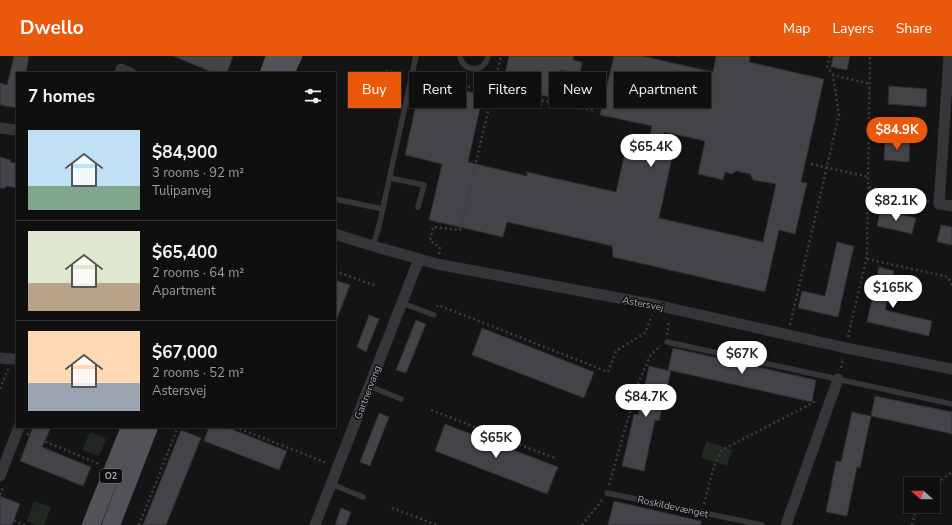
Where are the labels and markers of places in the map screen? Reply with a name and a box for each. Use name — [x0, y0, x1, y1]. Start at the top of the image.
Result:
pin: $84.9K — [864, 117, 930, 151]
pin: $65.4K — [618, 134, 684, 168]
pin: $82.1K — [863, 188, 929, 222]
pin: $165K — [865, 275, 921, 309]
pin: $67K — [718, 341, 766, 375]
pin: $84.7K — [613, 384, 679, 418]
pin: $65K — [472, 425, 520, 459]

